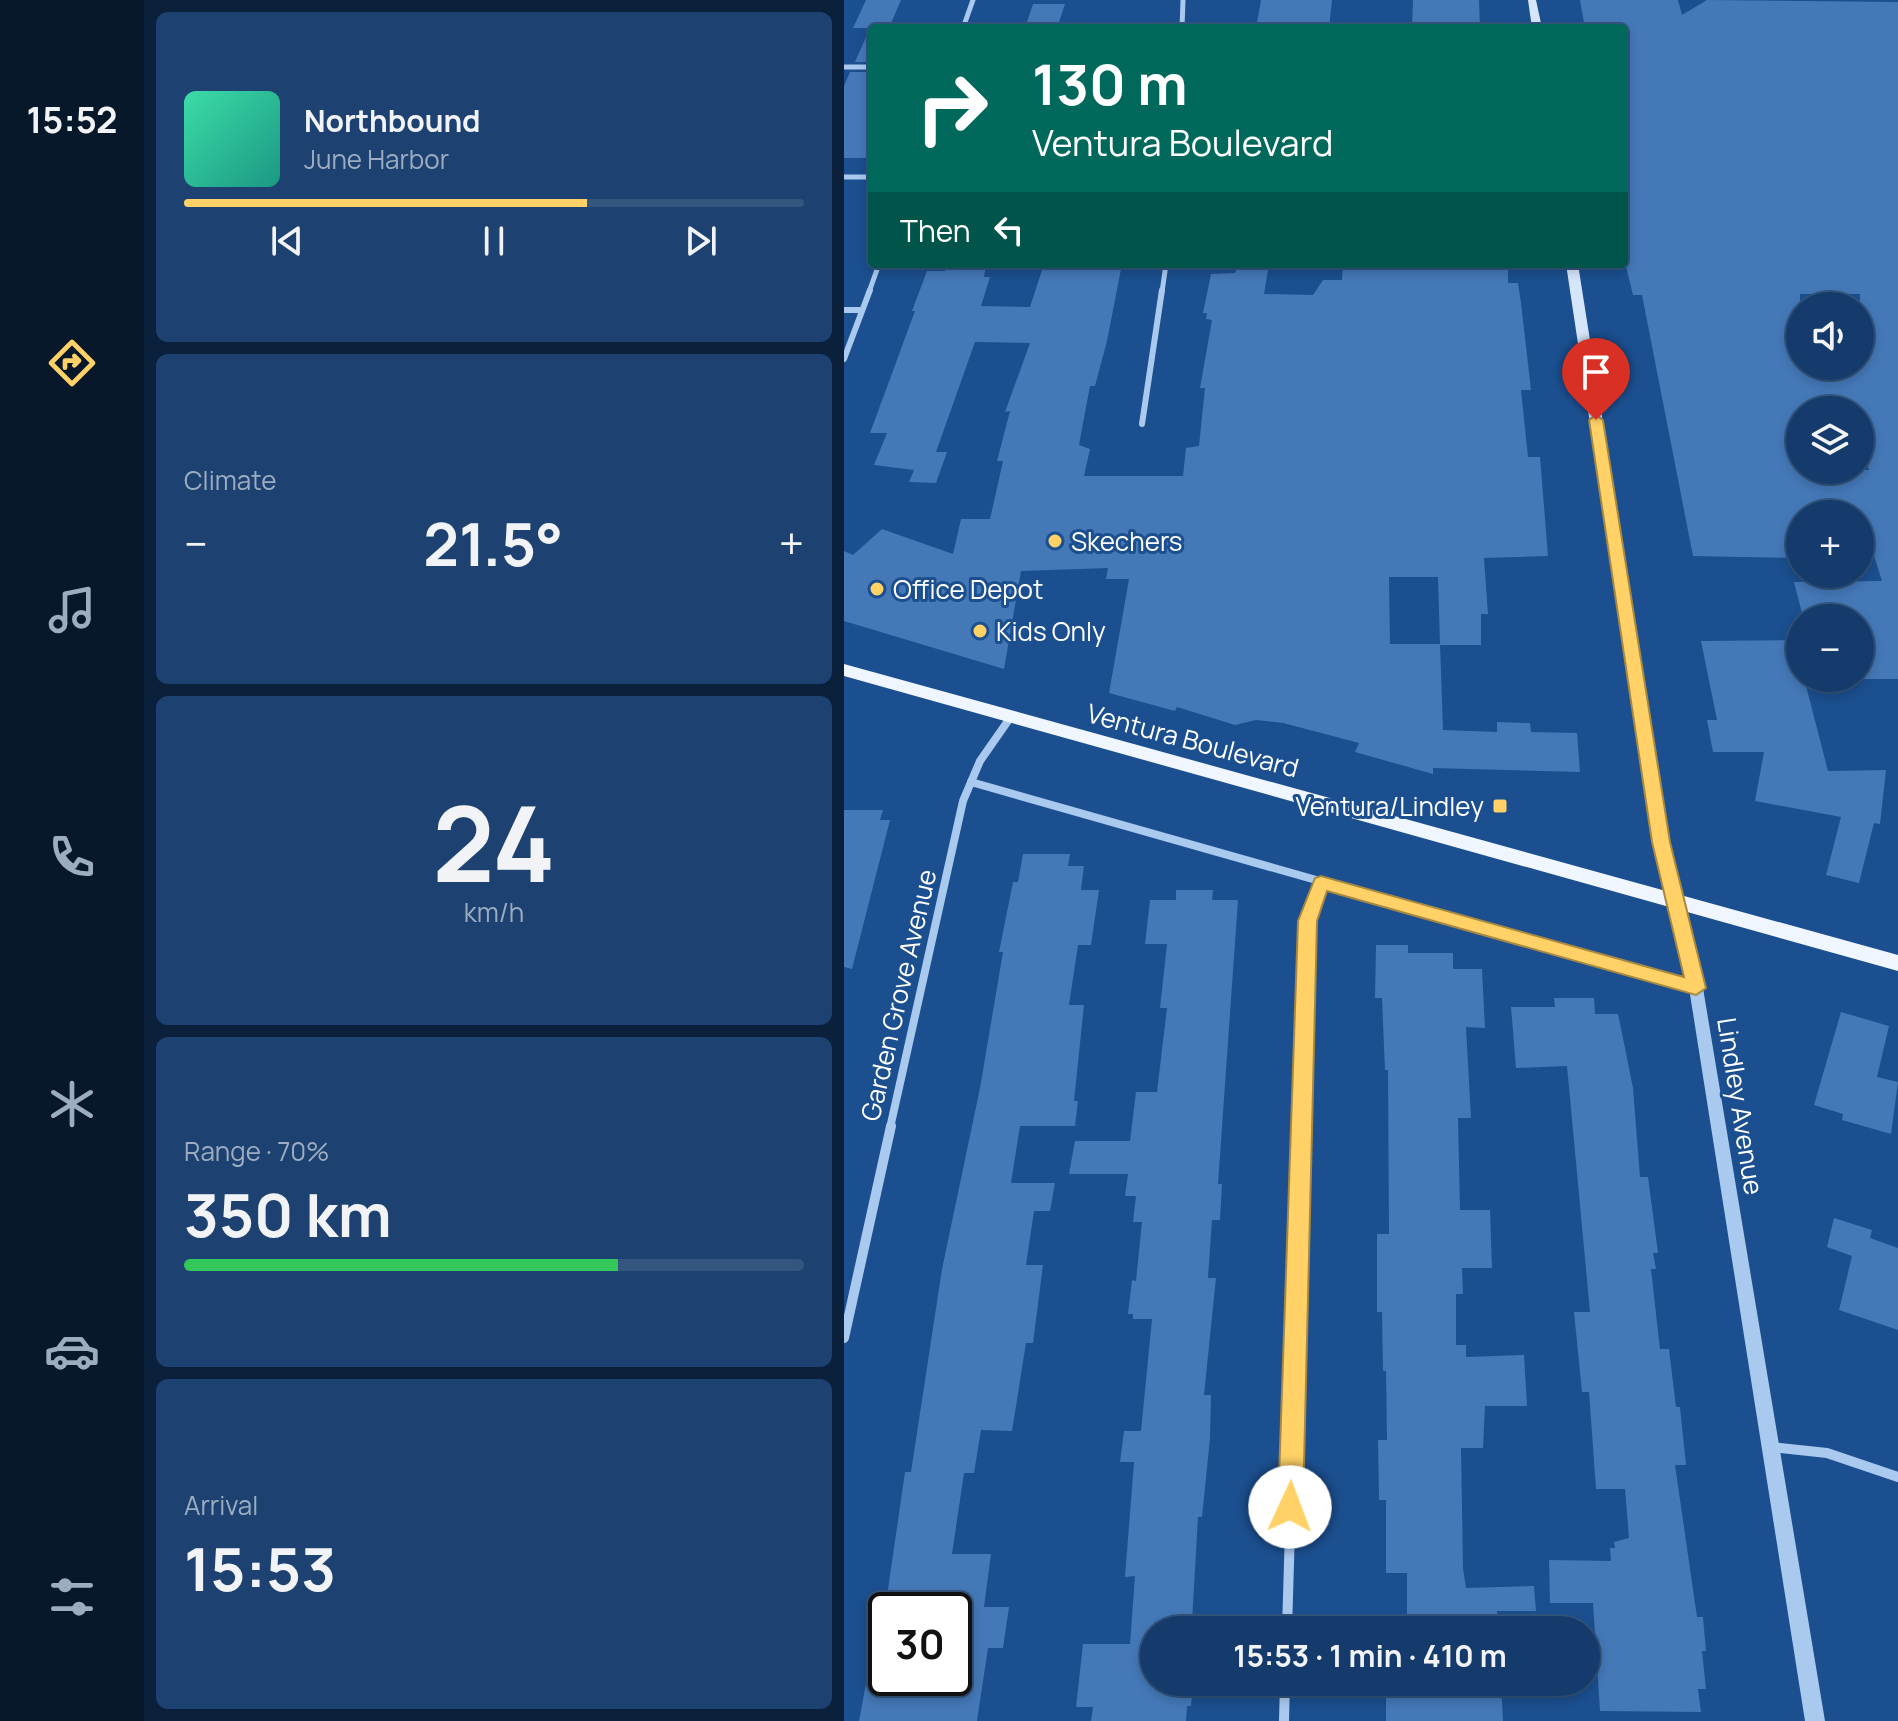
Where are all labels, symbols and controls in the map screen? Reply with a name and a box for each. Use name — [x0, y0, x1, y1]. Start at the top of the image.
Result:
text: 130 m — [1032, 45, 1188, 122]
icon: right — [900, 56, 1004, 160]
text: 15:52 — [27, 95, 117, 144]
text: Northbound — [304, 100, 481, 141]
text: Ventura Boulevard — [1032, 118, 1333, 167]
text: June Harbor — [304, 141, 449, 177]
icon: left — [987, 208, 1031, 252]
text: Then — [900, 210, 971, 251]
icon: previous — [265, 219, 309, 263]
icon: pause — [472, 219, 516, 263]
icon: next — [679, 219, 723, 263]
map controls — [1786, 292, 1874, 692]
button: sound — [1786, 292, 1874, 380]
icon: directions — [44, 335, 100, 391]
pin — [1562, 338, 1630, 420]
icon: arrive — [1574, 350, 1618, 394]
button: layers — [1786, 396, 1874, 484]
text: Climate — [184, 462, 276, 498]
button: + — [1786, 500, 1874, 588]
text: 21.5° — [423, 502, 563, 584]
text: − — [184, 513, 208, 573]
text: + — [779, 513, 804, 573]
place label: Skechers — [1071, 523, 1182, 559]
marker: Skechers — [1046, 532, 1064, 550]
place label: Office Depot — [893, 571, 1043, 607]
marker: Office Depot — [868, 580, 886, 598]
icon: music — [44, 582, 100, 638]
button: − — [1786, 604, 1874, 692]
place label: Kids Only — [996, 613, 1106, 649]
marker: Kids Only — [971, 622, 989, 640]
street label: Ventura Boulevard — [1083, 694, 1303, 786]
text: 24 — [432, 771, 556, 913]
place label: Ventura/Lindley — [1296, 788, 1484, 824]
marker: Ventura/Lindley — [1491, 797, 1509, 815]
icon: phone — [44, 829, 100, 885]
street label: Garden Grove Avenue — [852, 866, 944, 1124]
text: km/h — [464, 894, 524, 930]
street label: Lindley Avenue — [1709, 1015, 1773, 1197]
icon: climate — [44, 1076, 100, 1132]
text: Range · 70% — [184, 1133, 330, 1169]
text: 350 km — [184, 1173, 392, 1255]
icon: car — [44, 1323, 100, 1379]
position arrow — [1248, 1465, 1332, 1549]
text: Arrival — [184, 1487, 258, 1523]
text: 15:53 — [184, 1527, 336, 1609]
icon: filters — [44, 1569, 100, 1625]
speed limit sign: 30 — [868, 1592, 972, 1696]
text: 15:53 · 1 min · 410 m — [1233, 1635, 1507, 1676]

